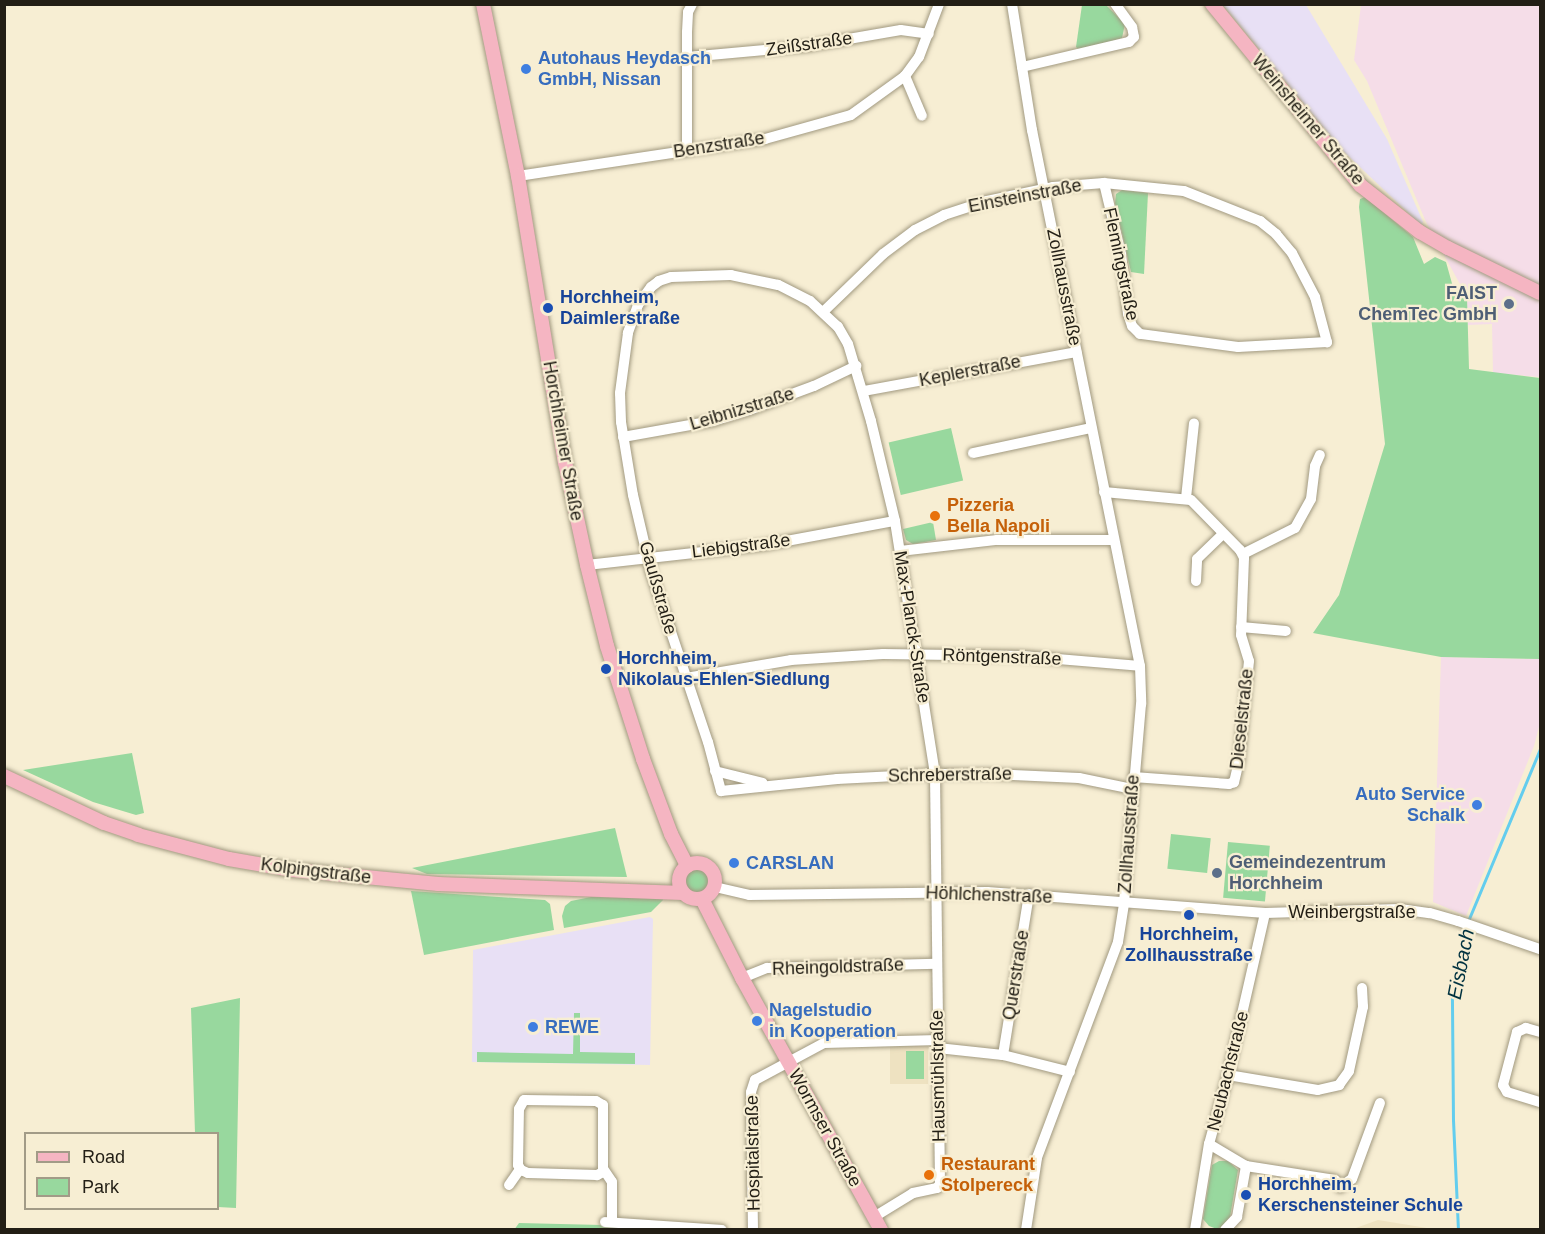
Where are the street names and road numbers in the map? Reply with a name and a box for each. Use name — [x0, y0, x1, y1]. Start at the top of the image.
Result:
street label: Zeißstraße — [764, 27, 854, 61]
street label: Weinsheimer Straße — [1247, 50, 1369, 190]
street label: Benzstraße — [672, 127, 766, 163]
street label: Einsteinstraße — [966, 174, 1084, 218]
street label: Flemingstraße — [1098, 205, 1144, 323]
street label: Zollhausstraße — [1042, 227, 1086, 347]
street label: Keplerstraße — [917, 351, 1023, 391]
street label: Horchheimer Straße — [538, 359, 588, 523]
street label: Leibnizstraße — [687, 383, 797, 435]
street label: Liebigstraße — [691, 529, 791, 563]
street label: Gaußstraße — [634, 539, 682, 637]
street label: Max-Planck-Straße — [889, 549, 935, 705]
street label: Röntgenstraße — [942, 644, 1062, 670]
street label: Dieselstraße — [1226, 668, 1258, 770]
street label: Schreberstraße — [888, 763, 1012, 787]
street label: Zollhausstraße — [1114, 774, 1144, 894]
street label: Kolpingstraße — [260, 854, 372, 888]
street label: Höhlchenstraße — [925, 882, 1053, 908]
street label: Weinbergstraße — [1288, 901, 1416, 923]
street label: Querstraße — [998, 928, 1034, 1022]
street label: Rheingoldstraße — [772, 954, 904, 980]
street label: Neubachstraße — [1203, 1009, 1253, 1133]
street label: Hausmühlstraße — [926, 1010, 950, 1142]
street label: Wormser Straße — [784, 1065, 866, 1191]
street label: Hospitalstraße — [741, 1095, 765, 1211]

